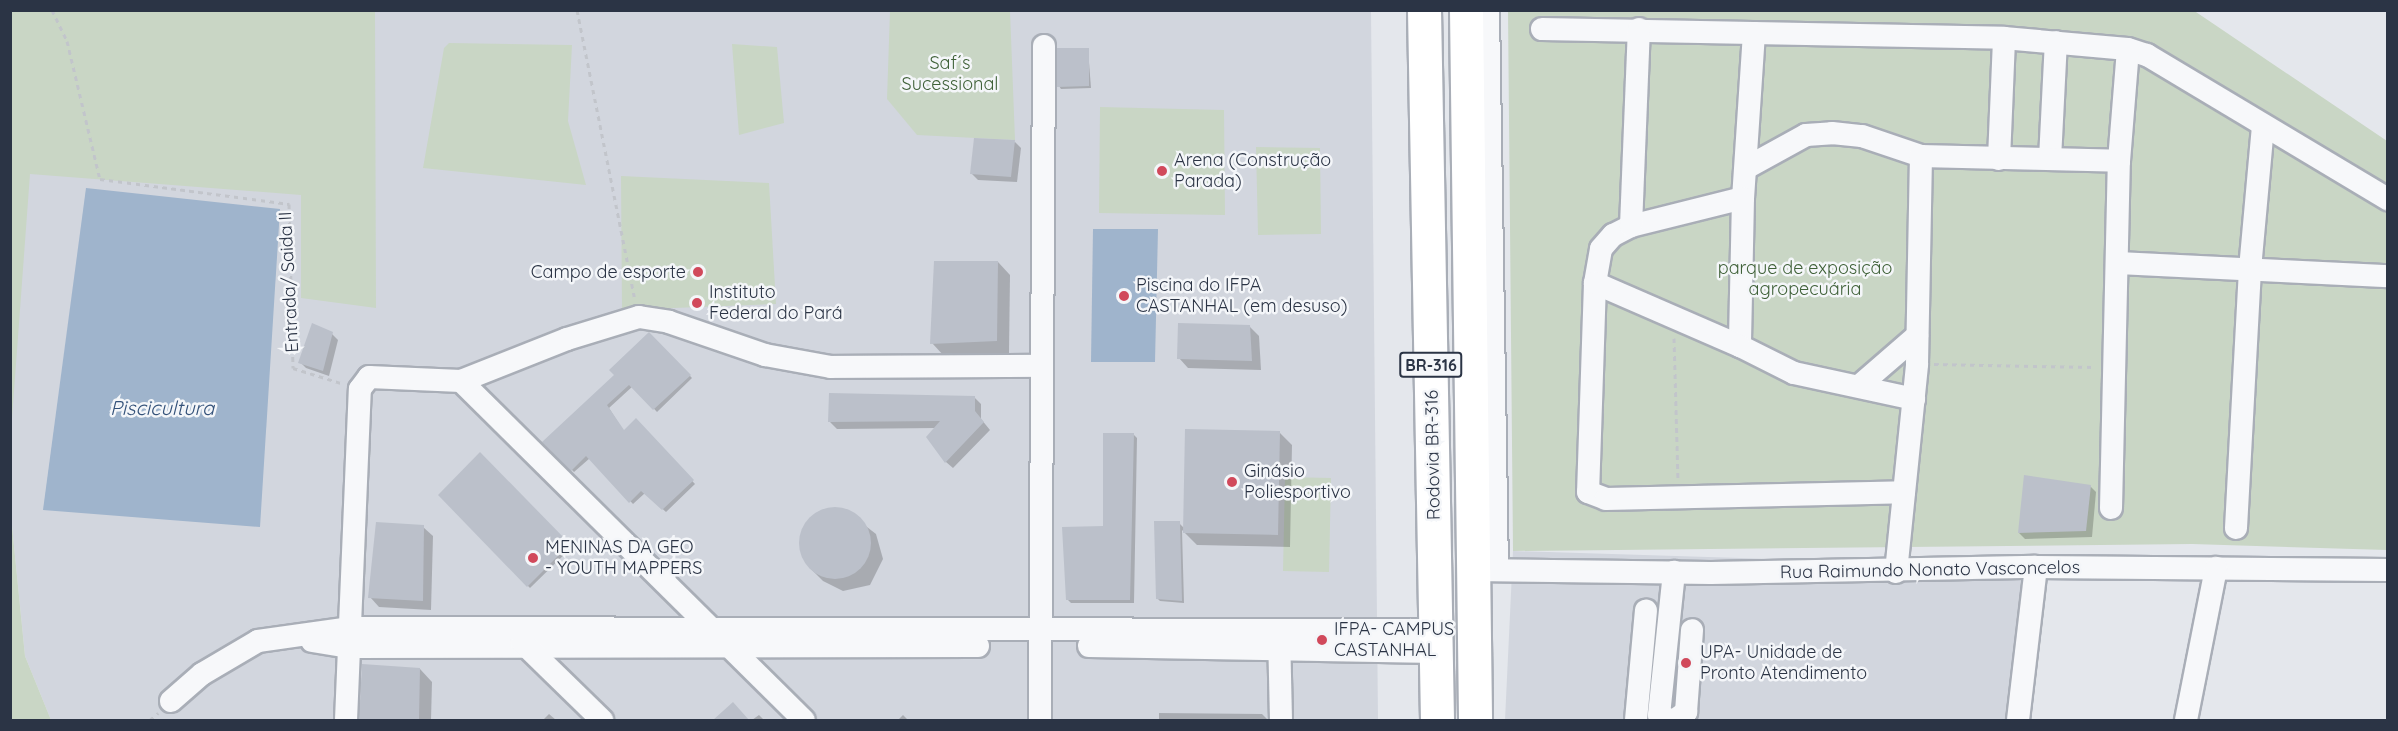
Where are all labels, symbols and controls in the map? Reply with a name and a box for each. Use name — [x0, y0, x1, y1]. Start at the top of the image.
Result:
park label: Saf´s Sucessional — [902, 53, 998, 96]
place label: Arena (Construção Parada) — [1174, 150, 1331, 192]
marker: Arena (Construção Parada) — [1155, 164, 1169, 178]
street label: Entrada/ Saida II — [275, 211, 303, 353]
park label: parque de exposição agropecuária — [1718, 258, 1892, 300]
place label: Campo de esporte — [531, 261, 686, 283]
marker: Campo de esporte — [691, 265, 705, 279]
place label: Piscina do IFPA CASTANHAL (em desuso) — [1136, 275, 1347, 318]
place label: Instituto Federal do Pará — [709, 282, 843, 324]
marker: Piscina do IFPA CASTANHAL (em desuso) — [1117, 289, 1131, 303]
marker: Instituto Federal do Pará — [690, 296, 704, 310]
road number: BR-316 — [1398, 352, 1464, 378]
street label: Rodovia BR-316 — [1421, 390, 1445, 520]
water label: Piscicultura — [110, 395, 214, 419]
place label: Ginásio Poliesportivo — [1244, 461, 1351, 504]
marker: Ginásio Poliesportivo — [1225, 475, 1239, 489]
place label: MENINAS DA GEO - YOUTH MAPPERS — [545, 537, 702, 580]
marker: MENINAS DA GEO - YOUTH MAPPERS — [526, 551, 540, 565]
street label: Rua Raimundo Nonato Vasconcelos — [1780, 557, 2080, 583]
place label: IFPA- CAMPUS CASTANHAL — [1334, 619, 1454, 662]
marker: IFPA- CAMPUS CASTANHAL — [1315, 633, 1329, 647]
place label: UPA- Unidade de Pronto Atendimento — [1700, 642, 1867, 684]
marker: UPA- Unidade de Pronto Atendimento — [1677, 654, 1695, 672]

